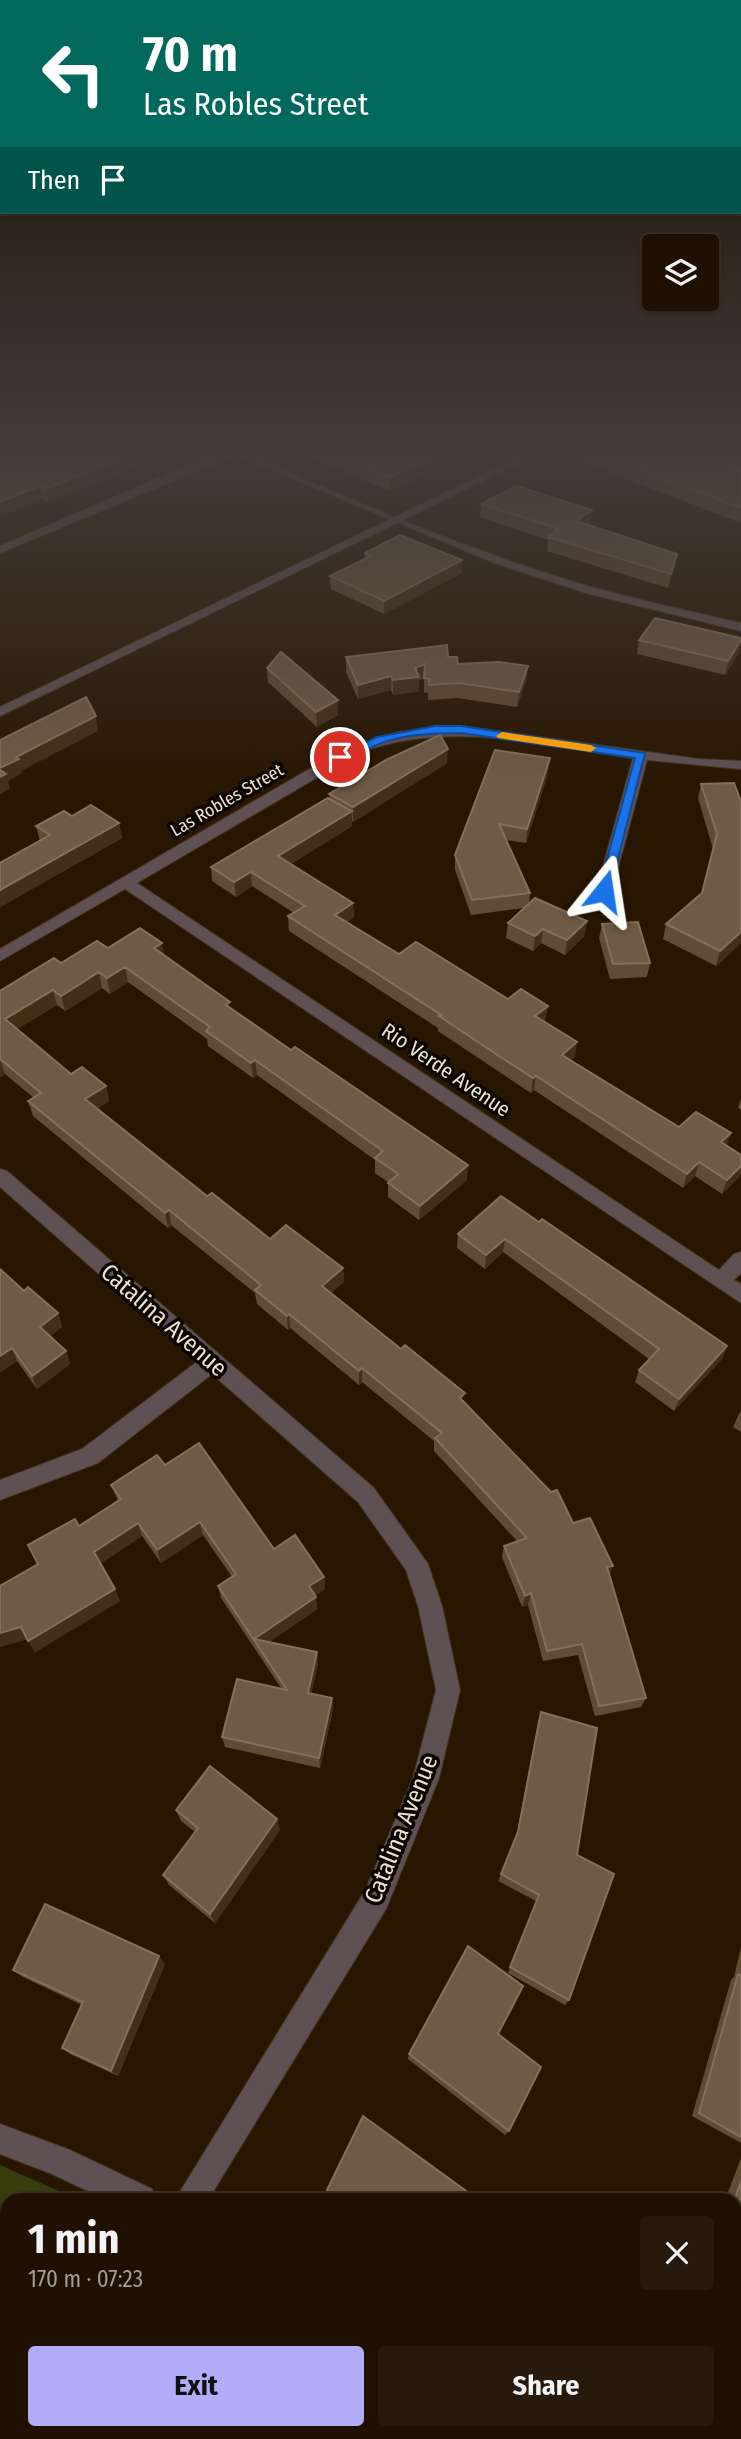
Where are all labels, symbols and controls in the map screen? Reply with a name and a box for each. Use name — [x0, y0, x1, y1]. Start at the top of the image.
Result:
text: 70 m — [143, 25, 238, 84]
icon: left — [28, 28, 119, 119]
text: Las Robles Street — [143, 85, 368, 123]
icon: arrive — [94, 161, 132, 199]
text: Then — [28, 165, 80, 196]
map controls — [642, 234, 719, 311]
button: layers — [642, 234, 719, 311]
pin — [310, 727, 370, 787]
icon: arrive — [321, 738, 359, 776]
street label: Las Robles Street — [167, 759, 287, 841]
position arrow — [567, 854, 641, 928]
street label: Rio Verde Avenue — [377, 1017, 515, 1123]
street label: Catalina Avenue — [95, 1258, 233, 1382]
street label: Catalina Avenue — [359, 1751, 443, 1907]
text: 1 min — [28, 2214, 119, 2264]
button: close — [640, 2216, 714, 2290]
text: 170 m · 07:23 — [28, 2265, 143, 2293]
button: Exit — [28, 2346, 364, 2426]
button: Share — [378, 2346, 714, 2426]

